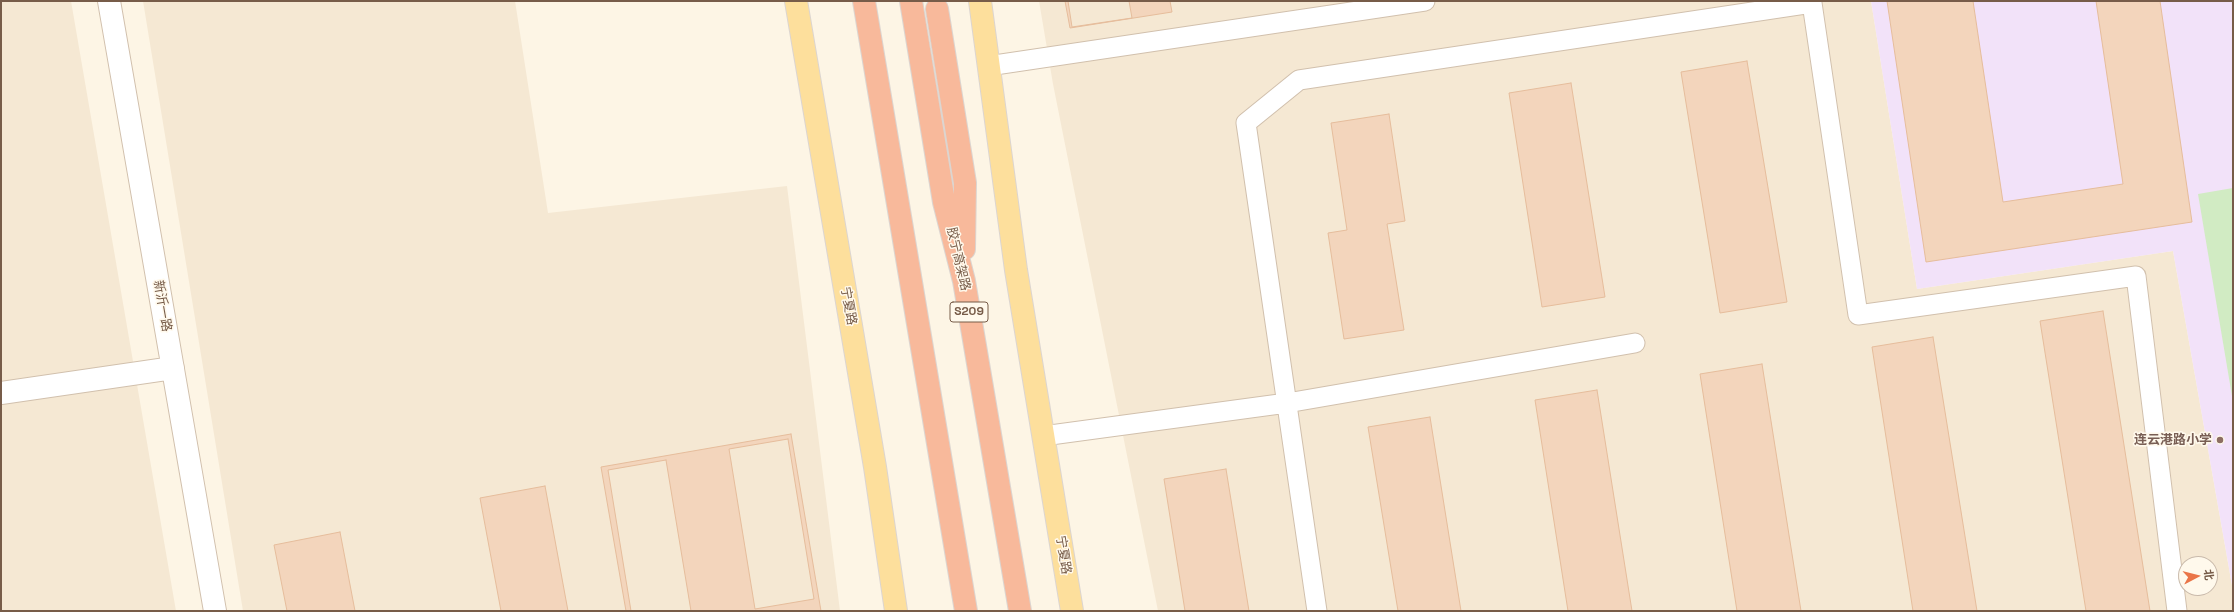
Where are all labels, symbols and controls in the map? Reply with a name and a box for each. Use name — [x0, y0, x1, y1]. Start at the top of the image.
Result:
street label: 胶宁高架路 — [943, 226, 973, 292]
street label: 新沂一路 — [150, 279, 174, 333]
street label: 宁夏路 — [837, 285, 859, 327]
road number: S209 — [950, 302, 988, 322]
place label: 连云港路小学 — [2134, 432, 2212, 448]
marker: 连云港路小学 — [2215, 435, 2225, 445]
street label: 宁夏路 — [1052, 535, 1074, 575]
north arrow — [2178, 556, 2218, 596]
text: 北 — [2201, 568, 2217, 581]

